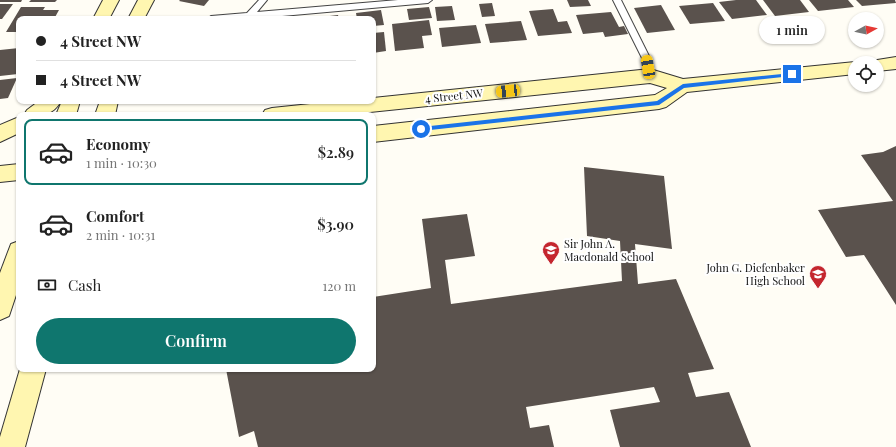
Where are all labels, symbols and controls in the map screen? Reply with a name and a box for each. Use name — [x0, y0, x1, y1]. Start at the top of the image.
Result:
north arrow — [848, 12, 884, 48]
map controls — [848, 12, 884, 92]
callout: 1 min — [759, 16, 825, 44]
text: 1 min — [776, 21, 808, 38]
text: 4 Street NW — [60, 31, 141, 51]
car — [640, 54, 656, 80]
button: locate — [848, 56, 884, 92]
route end — [783, 65, 801, 83]
text: 4 Street NW — [60, 70, 141, 90]
car — [495, 84, 521, 98]
street label: 4 Street NW — [424, 85, 484, 106]
route start — [412, 120, 430, 138]
icon: car — [38, 134, 74, 170]
text: Economy — [86, 134, 150, 154]
text: $2.89 — [318, 142, 354, 162]
text: 1 min · 10:30 — [86, 154, 157, 171]
icon: car — [38, 206, 74, 242]
text: Comfort — [86, 206, 144, 226]
text: $3.90 — [317, 214, 354, 234]
text: 2 min · 10:31 — [86, 226, 155, 243]
place label: Sir John A. Macdonald School — [564, 236, 654, 264]
school or university icon: Sir John A. Macdonald School — [541, 240, 561, 265]
place label: John G. Diefenbaker High School — [705, 260, 805, 288]
school or university icon: John G. Diefenbaker High School — [808, 264, 828, 289]
icon: cash — [36, 274, 58, 296]
text: Cash — [68, 275, 101, 295]
text: 120 m — [322, 277, 356, 294]
button: Confirm — [36, 318, 356, 364]

